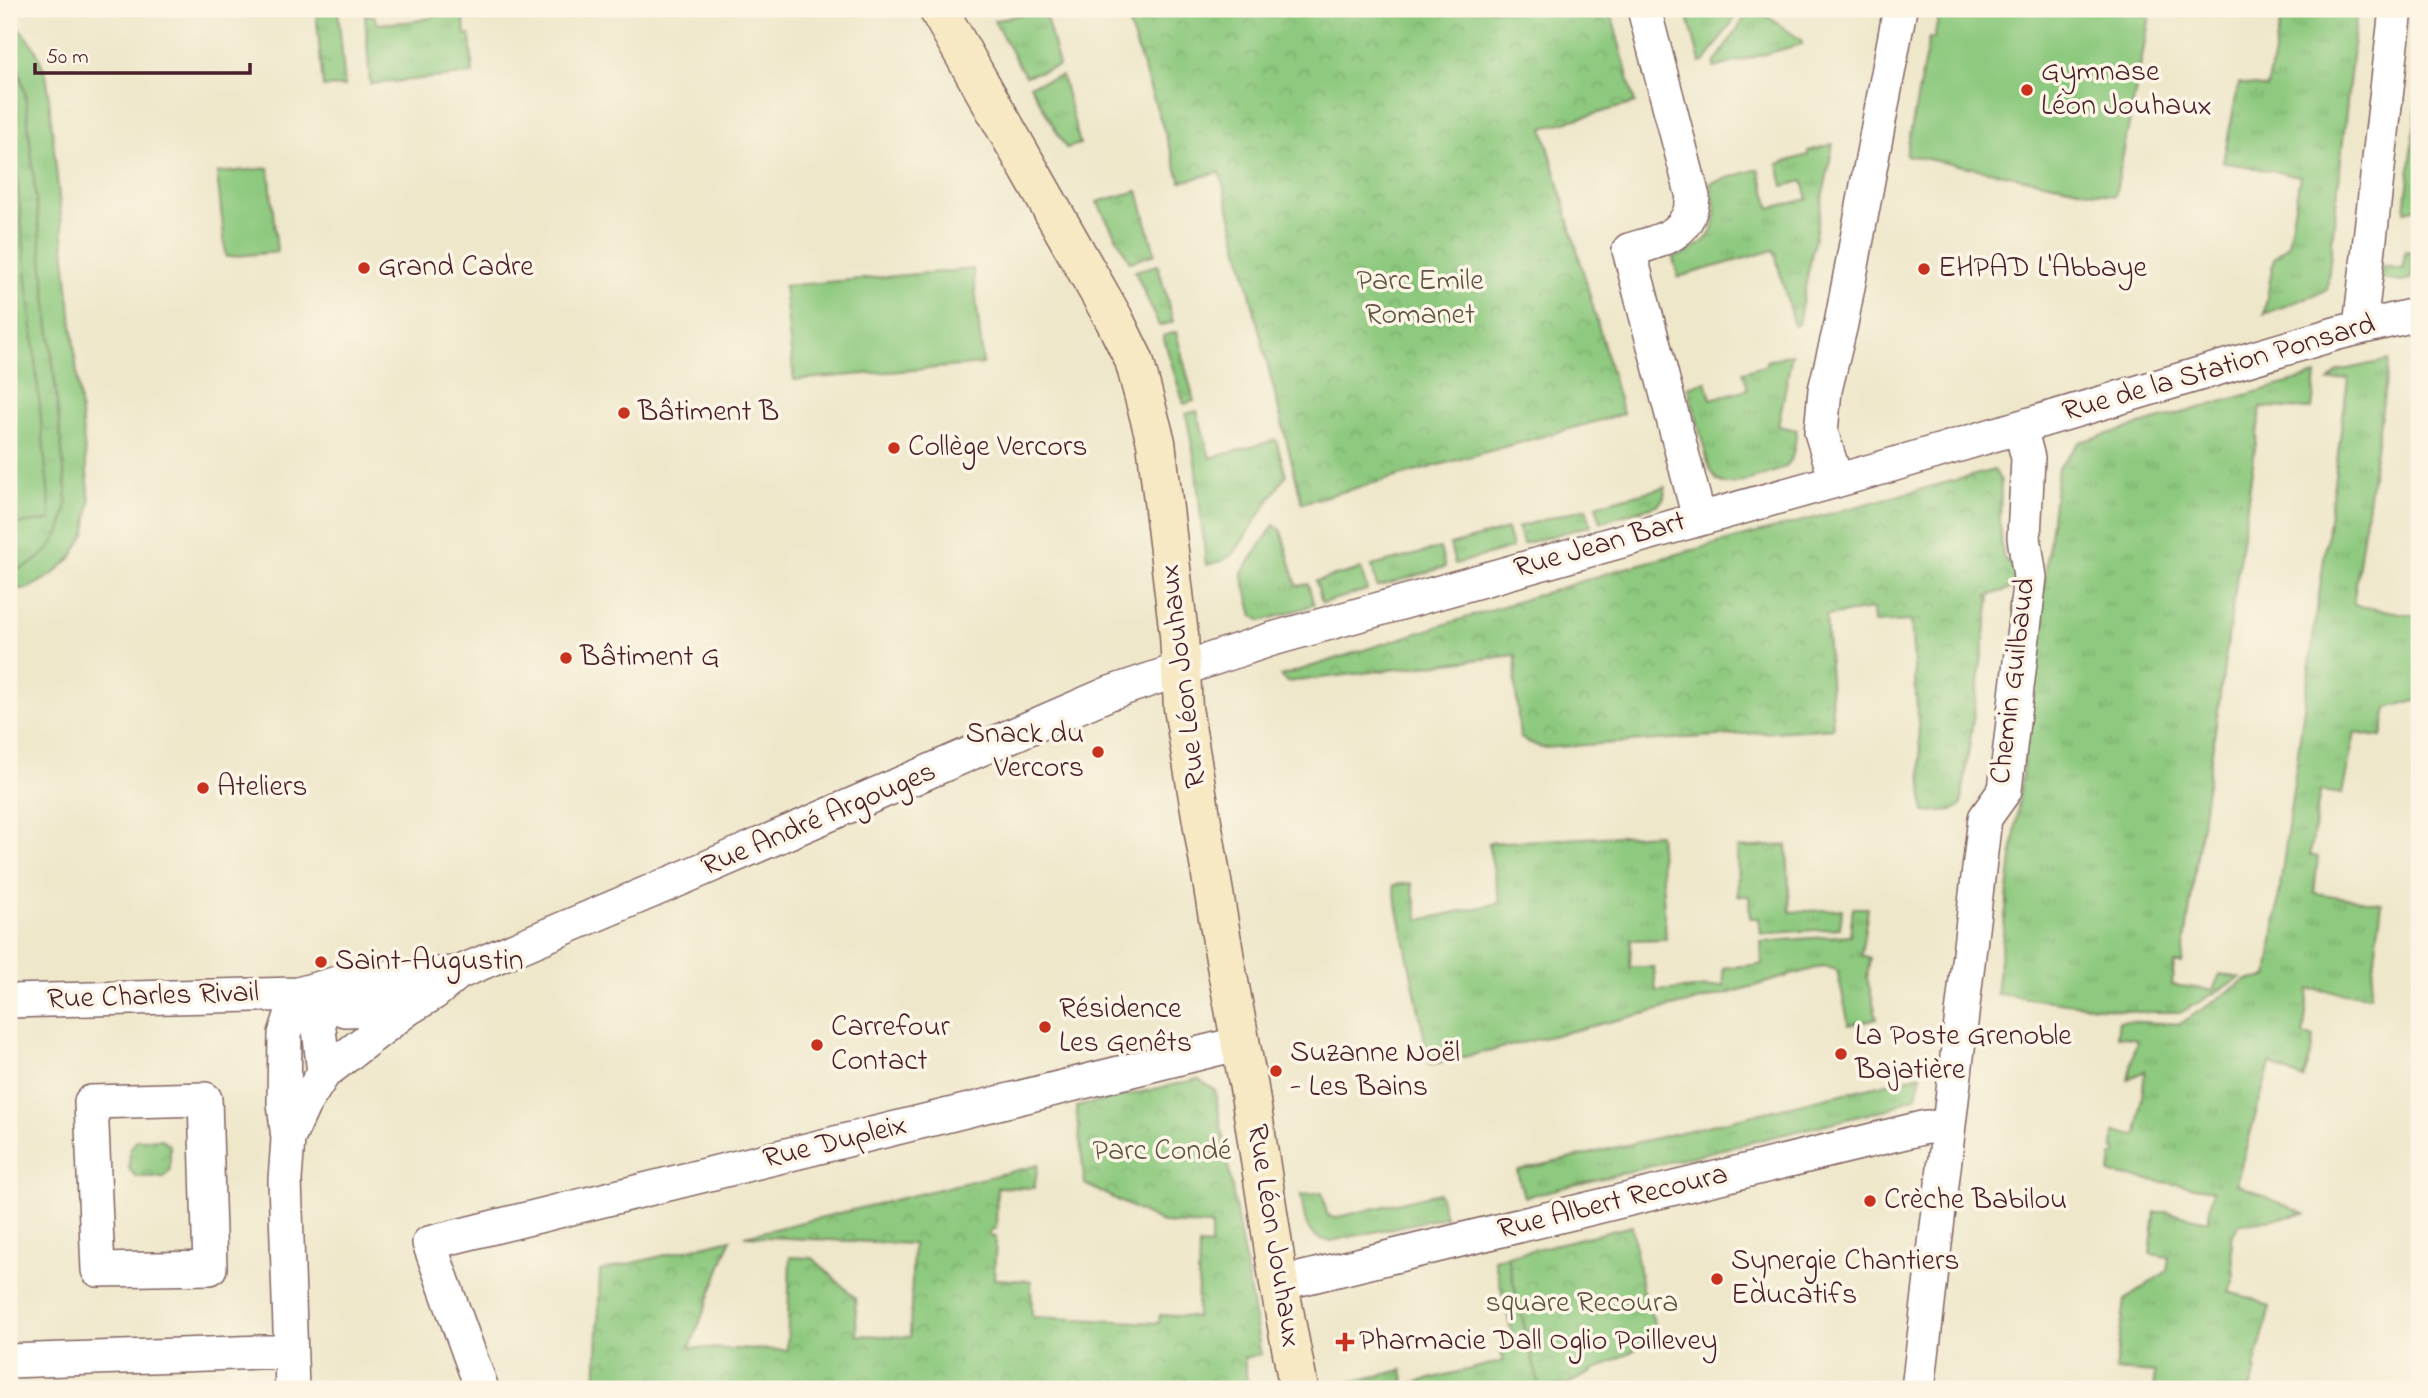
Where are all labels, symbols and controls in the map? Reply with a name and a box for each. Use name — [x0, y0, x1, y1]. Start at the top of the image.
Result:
scale bar — [35, 32, 250, 76]
text: 50 m — [46, 43, 89, 73]
place label: Gymnase Léon Jouhaux — [2041, 51, 2212, 129]
marker: Gymnase Léon Jouhaux — [2019, 82, 2035, 98]
place label: Grand Cadre — [378, 246, 534, 290]
place label: EHPAD L'Abbaye — [1938, 247, 2148, 291]
marker: Grand Cadre — [356, 260, 372, 276]
park label: Parc Emile Romanet — [1356, 260, 1484, 338]
marker: EHPAD L'Abbaye — [1916, 261, 1932, 277]
street label: Rue de la Station Ponsard — [2057, 303, 2381, 435]
place label: Bâtiment B — [637, 391, 779, 435]
marker: Bâtiment B — [616, 405, 632, 421]
place label: Collège Vercors — [908, 426, 1087, 470]
marker: Collège Vercors — [886, 440, 902, 456]
street label: Rue Jean Bart — [1509, 500, 1691, 592]
street label: Rue Léon Jouhaux — [1148, 562, 1220, 790]
street label: Chemin Guilbaud — [1980, 575, 2048, 787]
place label: Bâtiment G — [579, 636, 720, 680]
marker: Bâtiment G — [558, 650, 574, 666]
place label: Snack du Vercors — [966, 713, 1084, 791]
marker: Snack du Vercors — [1090, 744, 1106, 760]
street label: Rue André Argouges — [695, 751, 943, 889]
place label: Ateliers — [217, 766, 307, 810]
marker: Ateliers — [195, 780, 211, 796]
place label: Saint-Augustin — [335, 940, 524, 984]
marker: Saint-Augustin — [313, 954, 329, 970]
street label: Rue Charles Rivail — [46, 971, 260, 1023]
place label: Résidence Les Genêts — [1059, 988, 1192, 1066]
place label: Carrefour Contact — [831, 1006, 950, 1084]
place label: La Poste Grenoble Bajatière — [1854, 1015, 2072, 1093]
marker: Résidence Les Genêts — [1037, 1019, 1053, 1035]
place label: Suzanne Noël - Les Bains — [1290, 1032, 1460, 1110]
marker: Carrefour Contact — [809, 1037, 825, 1053]
marker: La Poste Grenoble Bajatière — [1833, 1046, 1849, 1062]
marker: Suzanne Noël - Les Bains — [1268, 1063, 1284, 1079]
street label: Rue Dupleix — [759, 1104, 911, 1182]
street label: Rue Léon Jouhaux — [1234, 1121, 1312, 1351]
park label: Parc Condé — [1092, 1130, 1232, 1174]
street label: Rue Albert Recoura — [1493, 1153, 1733, 1253]
place label: Crèche Babilou — [1884, 1179, 2067, 1223]
marker: Crèche Babilou — [1862, 1193, 1878, 1209]
place label: Synergie Chantiers Educatifs — [1731, 1240, 1960, 1318]
marker: Synergie Chantiers Educatifs — [1709, 1271, 1725, 1287]
park label: square Recoura — [1486, 1282, 1678, 1326]
place label: Pharmacie Dall Oglio Poillevey — [1359, 1320, 1718, 1364]
marker: Pharmacie Dall Oglio Poillevey — [1337, 1334, 1353, 1350]

